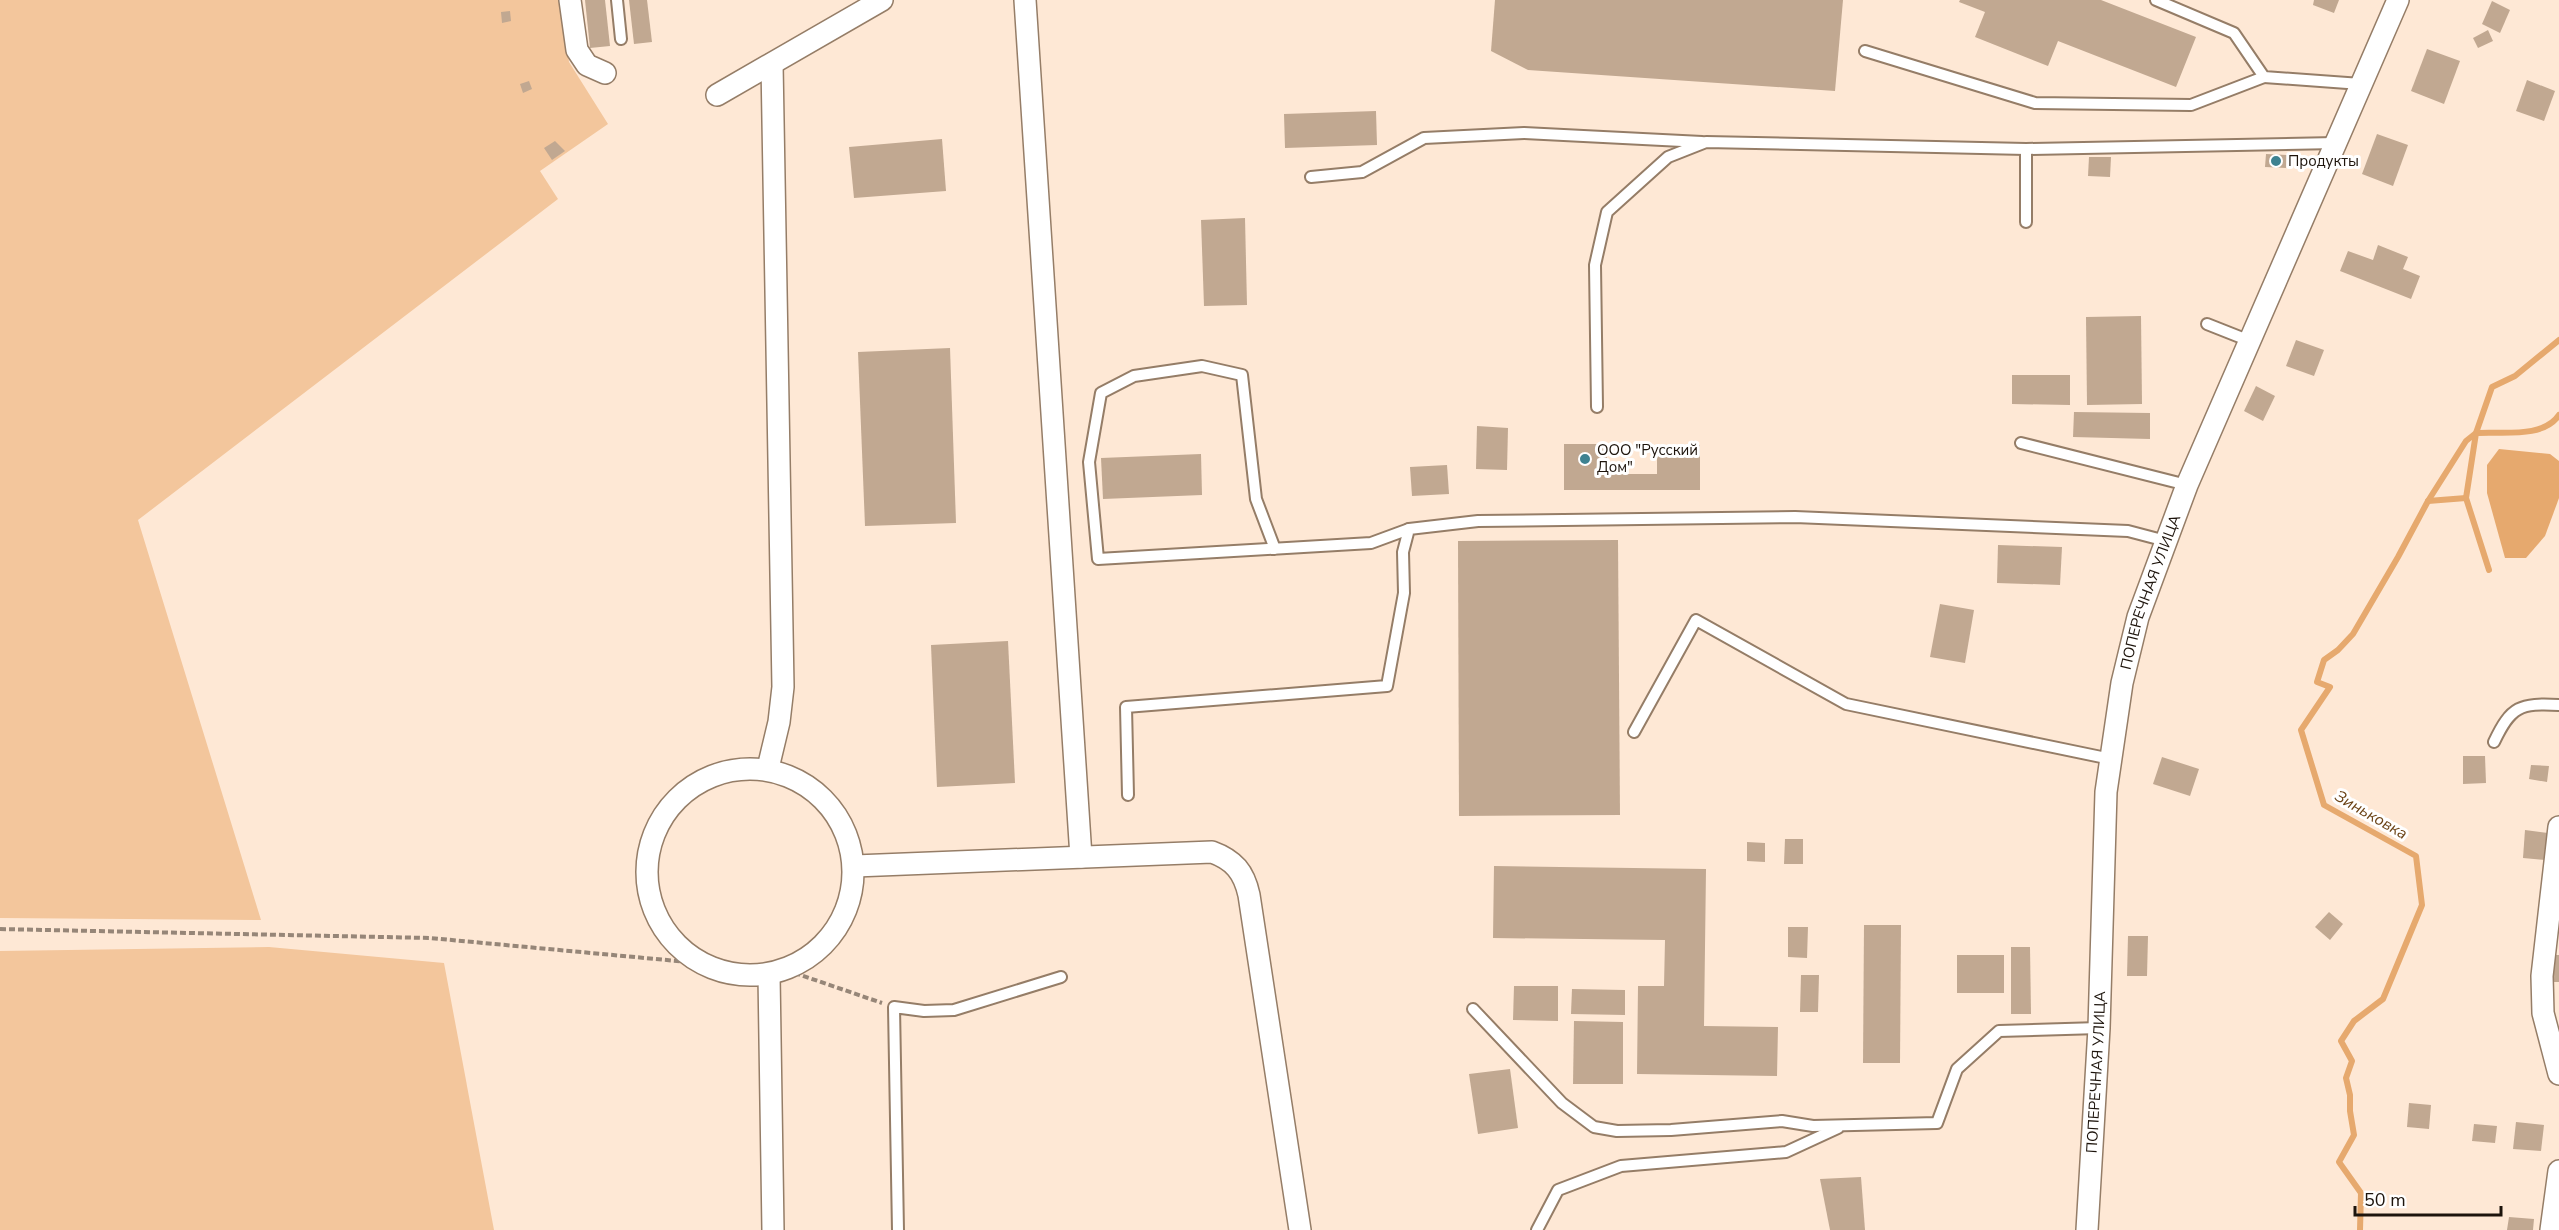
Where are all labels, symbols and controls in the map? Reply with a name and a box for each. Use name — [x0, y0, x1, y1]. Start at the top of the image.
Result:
place label: Продукты — [2288, 151, 2359, 171]
marker: Продукты — [2269, 154, 2283, 168]
place label: ООО "Русский Дом" — [1597, 440, 1698, 477]
marker: ООО "Русский Дом" — [1578, 452, 1592, 466]
street label: ПОПЕРЕЧНАЯ УЛИЦА — [2116, 512, 2185, 672]
water label: Зиньковка — [2330, 785, 2412, 845]
street label: ПОПЕРЕЧНАЯ УЛИЦА — [2082, 991, 2110, 1154]
scale bar — [2355, 1179, 2500, 1217]
text: 50 m — [2364, 1188, 2406, 1212]

